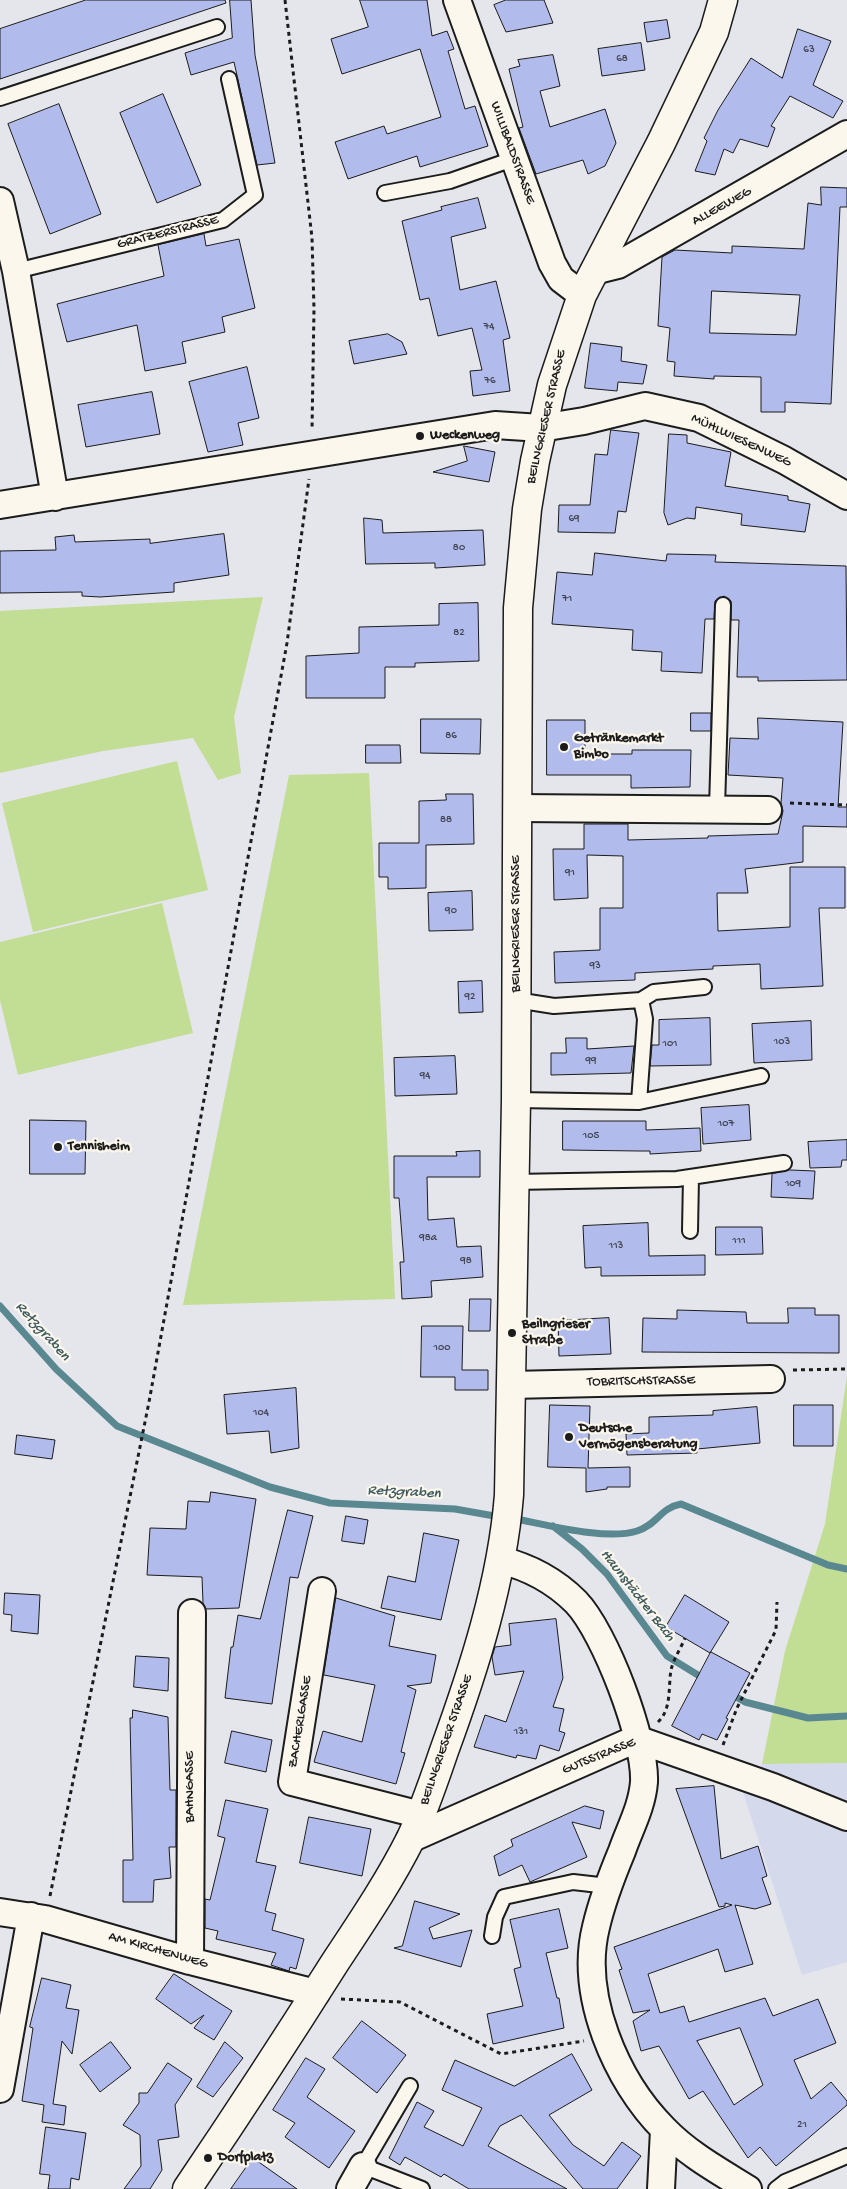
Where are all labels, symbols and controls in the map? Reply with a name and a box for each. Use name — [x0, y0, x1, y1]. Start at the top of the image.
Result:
house number: 63 — [803, 43, 815, 57]
house number: 68 — [616, 52, 628, 66]
street label: WILLIBALDSTRASSE — [486, 100, 538, 206]
street label: ALLEEWEG — [689, 184, 755, 230]
street label: GRATZERSTRASSE — [115, 212, 221, 254]
house number: 74 — [484, 320, 494, 334]
street label: BEILNGRIESER STRASSE — [523, 348, 571, 486]
house number: 76 — [484, 374, 496, 388]
street label: MÜHLWIESENWEG — [688, 410, 794, 472]
place label: Weckenweg — [430, 428, 500, 444]
marker: Weckenweg — [414, 430, 426, 442]
house number: 69 — [568, 512, 580, 526]
house number: 80 — [453, 541, 465, 555]
house number: 71 — [562, 592, 572, 606]
house number: 82 — [453, 626, 465, 640]
house number: 86 — [445, 729, 457, 743]
place label: Getränkemarkt Bimbo — [574, 731, 663, 764]
marker: Getränkemarkt Bimbo — [558, 741, 570, 753]
house number: 88 — [440, 813, 452, 827]
street label: BEILNGRIESER STRASSE — [509, 856, 525, 992]
house number: 91 — [565, 866, 575, 880]
house number: 90 — [445, 904, 457, 918]
house number: 93 — [589, 959, 601, 973]
house number: 92 — [465, 990, 475, 1004]
house number: 103 — [774, 1035, 790, 1049]
house number: 101 — [662, 1037, 678, 1051]
house number: 99 — [585, 1054, 597, 1068]
house number: 94 — [420, 1069, 430, 1083]
house number: 107 — [718, 1117, 734, 1131]
house number: 105 — [583, 1129, 599, 1143]
place label: Tennisheim — [68, 1139, 130, 1155]
marker: Tennisheim — [52, 1141, 64, 1153]
house number: 109 — [785, 1177, 801, 1191]
house number: 98a — [419, 1231, 437, 1245]
house number: 111 — [732, 1234, 746, 1248]
house number: 113 — [609, 1239, 623, 1253]
house number: 98 — [460, 1254, 472, 1268]
water label: Retzgraben — [11, 1299, 73, 1365]
place label: Beilngrieser Straße — [522, 1317, 590, 1350]
marker: Beilngrieser Straße — [506, 1327, 518, 1339]
house number: 100 — [434, 1341, 450, 1355]
street label: TOBRITSCHSTRASSE — [587, 1373, 695, 1391]
house number: 104 — [253, 1406, 269, 1420]
place label: Deutsche Vermögensberatung — [579, 1421, 697, 1454]
marker: Deutsche Vermögensberatung — [563, 1431, 575, 1443]
water label: Retzgraben — [367, 1482, 441, 1504]
water label: Haunstädter Bach — [596, 1546, 678, 1646]
street label: BEILNGRIESER STRASSE — [417, 1673, 477, 1807]
street label: ZACHERLGASSE — [285, 1675, 317, 1769]
house number: 131 — [514, 1725, 528, 1739]
street label: GUTSSTRASSE — [560, 1735, 638, 1779]
street label: BAHNGASSE — [183, 1751, 199, 1823]
street label: AM KIRCHENWEG — [106, 1929, 210, 1973]
house number: 21 — [797, 2118, 807, 2132]
place label: Dorfplatz — [218, 2150, 273, 2166]
marker: Dorfplatz — [202, 2152, 214, 2164]

